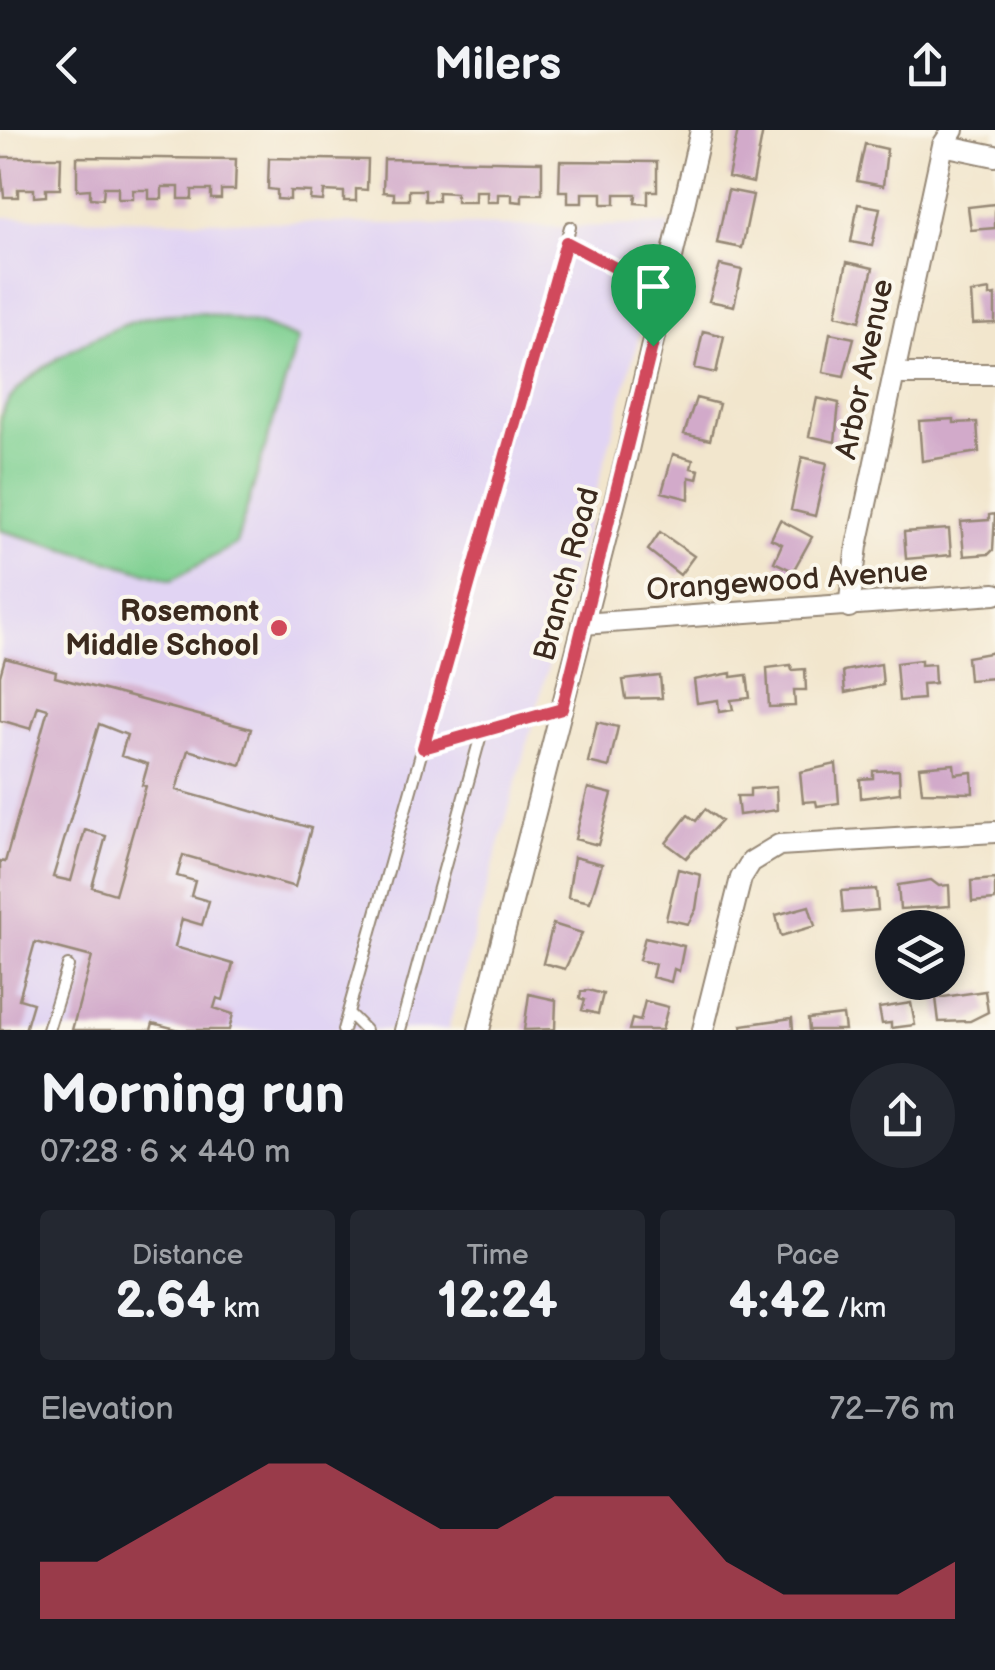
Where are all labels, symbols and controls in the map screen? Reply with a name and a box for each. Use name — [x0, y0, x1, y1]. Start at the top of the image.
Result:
icon: back — [40, 38, 95, 93]
text: Milers — [434, 38, 561, 93]
icon: share — [900, 38, 955, 93]
pin — [611, 244, 696, 347]
icon: arrive — [626, 259, 681, 314]
street label: Arbor Avenue — [828, 276, 902, 462]
street label: Branch Road — [527, 484, 607, 665]
street label: Orangewood Avenue — [645, 553, 929, 609]
place label: Rosemont Middle School — [65, 594, 259, 664]
marker: Rosemont Middle School — [268, 617, 290, 639]
map controls — [875, 910, 965, 1000]
button: layers — [875, 910, 965, 1000]
text: Morning run — [40, 1062, 345, 1129]
button: share — [850, 1063, 955, 1168]
text: 07:28 · 6 × 440 m — [40, 1133, 290, 1172]
text: Distance — [132, 1239, 243, 1272]
text: Time — [466, 1239, 529, 1272]
text: Pace — [776, 1239, 839, 1272]
text: 2.64 — [115, 1272, 216, 1332]
text: 12:24 — [437, 1272, 558, 1332]
text: 4:42 — [729, 1272, 829, 1332]
text: km — [216, 1292, 260, 1325]
text: /km — [829, 1292, 886, 1325]
text: Elevation — [40, 1390, 173, 1429]
text: 72–76 m — [829, 1390, 955, 1429]

